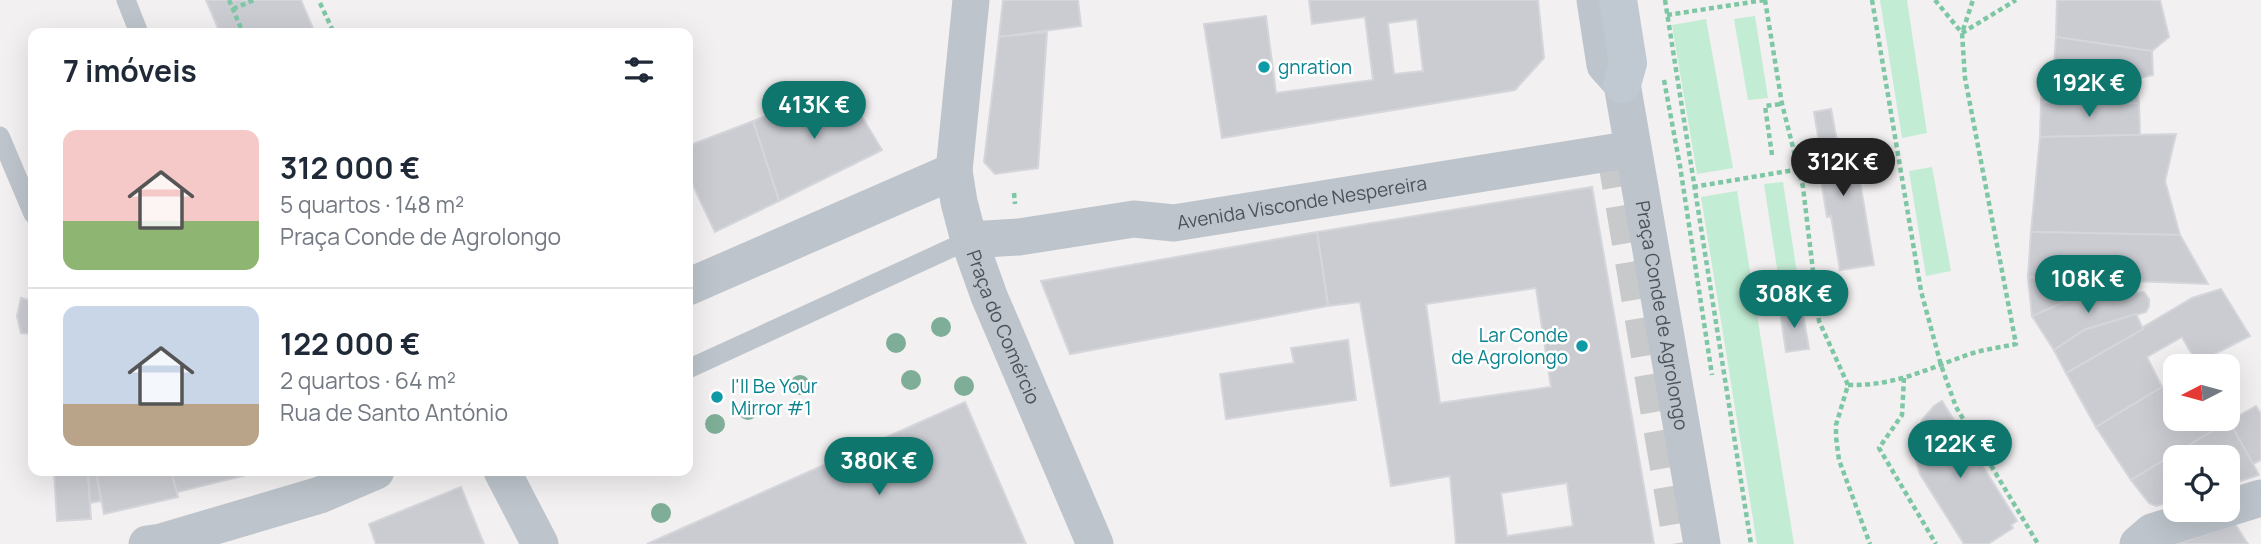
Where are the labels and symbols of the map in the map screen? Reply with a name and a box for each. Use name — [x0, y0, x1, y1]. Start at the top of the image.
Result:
place label: gnration — [1278, 54, 1352, 80]
marker: gnration — [1256, 59, 1272, 75]
pin: 192K € — [2032, 60, 2146, 119]
pin: 413K € — [757, 82, 871, 141]
pin: 312K € — [1786, 138, 1900, 198]
street label: Avenida Visconde Nespereira — [1175, 169, 1429, 235]
street label: Praça Conde de Agrolongo — [1629, 198, 1695, 432]
street label: Praça do Comércio — [961, 246, 1047, 408]
pin: 108K € — [2031, 256, 2145, 315]
pin: 308K € — [1737, 270, 1851, 330]
place label: Lar Conde de Agrolongo — [1451, 322, 1568, 370]
marker: Lar Conde de Agrolongo — [1574, 338, 1590, 354]
north arrow — [2163, 354, 2240, 430]
place label: I'll Be Your Mirror #1 — [731, 373, 818, 421]
marker: I'll Be Your Mirror #1 — [709, 389, 725, 405]
pin: 122K € — [1903, 420, 2017, 480]
pin: 380K € — [822, 438, 936, 497]

